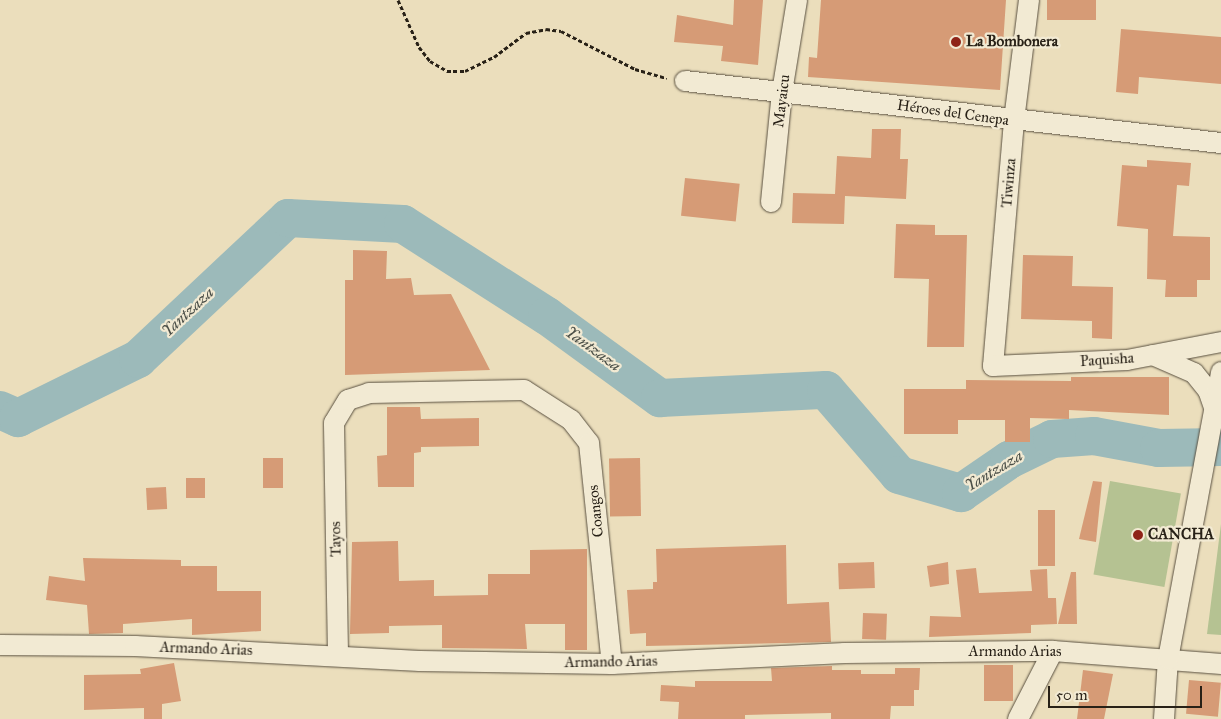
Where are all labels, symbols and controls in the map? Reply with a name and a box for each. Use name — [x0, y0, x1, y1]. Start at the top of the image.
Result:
place label: La Bombonera — [966, 33, 1058, 51]
marker: La Bombonera — [950, 36, 962, 48]
street label: Mayaicu — [770, 73, 794, 129]
street label: Héroes del Cenepa — [896, 96, 1010, 130]
street label: Tiwinza — [998, 158, 1020, 208]
water label: Yantzaza — [158, 283, 218, 341]
water label: Yantzaza — [562, 322, 624, 376]
street label: Paquisha — [1079, 349, 1135, 371]
water label: Yantzaza — [962, 446, 1026, 496]
street label: Coangos — [584, 484, 608, 538]
street label: Tayos — [327, 521, 345, 557]
place label: CANCHA — [1148, 526, 1214, 544]
marker: CANCHA — [1132, 529, 1144, 541]
street label: Armando Arias — [159, 638, 253, 660]
street label: Armando Arias — [969, 643, 1061, 661]
street label: Armando Arias — [564, 652, 658, 672]
scale bar — [1051, 676, 1205, 708]
text: 50 m — [1056, 686, 1088, 704]

